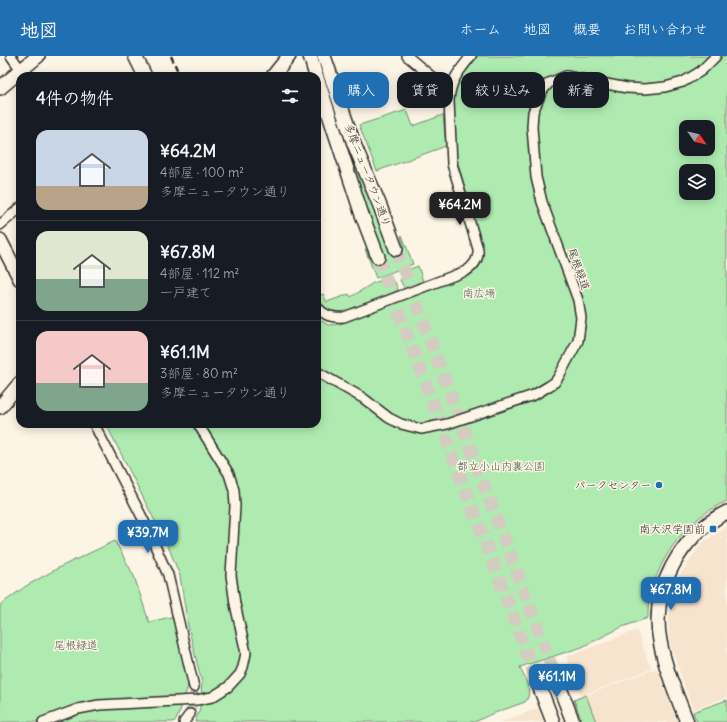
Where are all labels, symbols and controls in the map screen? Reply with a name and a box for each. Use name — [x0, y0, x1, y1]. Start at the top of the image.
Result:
text: 地図 — [20, 18, 58, 42]
text: ホーム — [460, 20, 501, 38]
text: 地図 — [523, 20, 551, 38]
text: 概要 — [573, 20, 601, 38]
text: お問い合わせ — [623, 20, 707, 38]
chip: 購入 — [333, 72, 389, 108]
chip: 賃貸 — [397, 72, 453, 108]
chip: 絞り込み — [461, 72, 545, 108]
chip: 新着 — [553, 72, 609, 108]
icon: filters — [279, 85, 301, 107]
text: 4件の物件 — [36, 87, 114, 109]
north arrow — [679, 120, 715, 156]
map controls — [679, 120, 715, 200]
street label: 多摩ニュータウン通り — [342, 121, 394, 229]
text: ¥64.2M — [160, 140, 216, 162]
icon: home — [68, 146, 116, 194]
text: 4部屋 · 100 m² — [160, 164, 244, 181]
button: layers — [679, 164, 715, 200]
text: 多摩ニュータウン通り — [160, 183, 290, 200]
pin: ¥64.2M — [427, 192, 493, 226]
text: ¥64.2M — [439, 196, 482, 213]
text: ¥67.8M — [160, 241, 215, 263]
street label: 尾根緑道 — [565, 246, 593, 292]
icon: home — [68, 247, 116, 295]
text: 4部屋 · 112 m² — [160, 265, 239, 282]
text: 一戸建て — [160, 284, 212, 301]
park label: 南広場 — [463, 286, 496, 300]
text: ¥61.1M — [160, 341, 210, 363]
icon: home — [68, 347, 116, 395]
text: 3部屋 · 80 m² — [160, 365, 238, 382]
text: 多摩ニュータウン通り — [160, 384, 290, 401]
park label: 都立小山内裏公園 — [457, 459, 545, 473]
place label: パークセンター — [574, 478, 651, 492]
marker: パークセンター — [654, 480, 664, 490]
pin: ¥39.7M — [115, 520, 181, 554]
place label: 南大沢学園前 — [639, 522, 705, 536]
text: ¥39.7M — [127, 524, 169, 541]
marker: 南大沢学園前 — [708, 524, 718, 534]
pin: ¥67.8M — [638, 577, 704, 611]
text: ¥67.8M — [650, 581, 692, 598]
park label: 尾根緑道 — [54, 638, 98, 652]
pin: ¥61.1M — [524, 664, 590, 698]
text: ¥61.1M — [538, 668, 576, 685]

